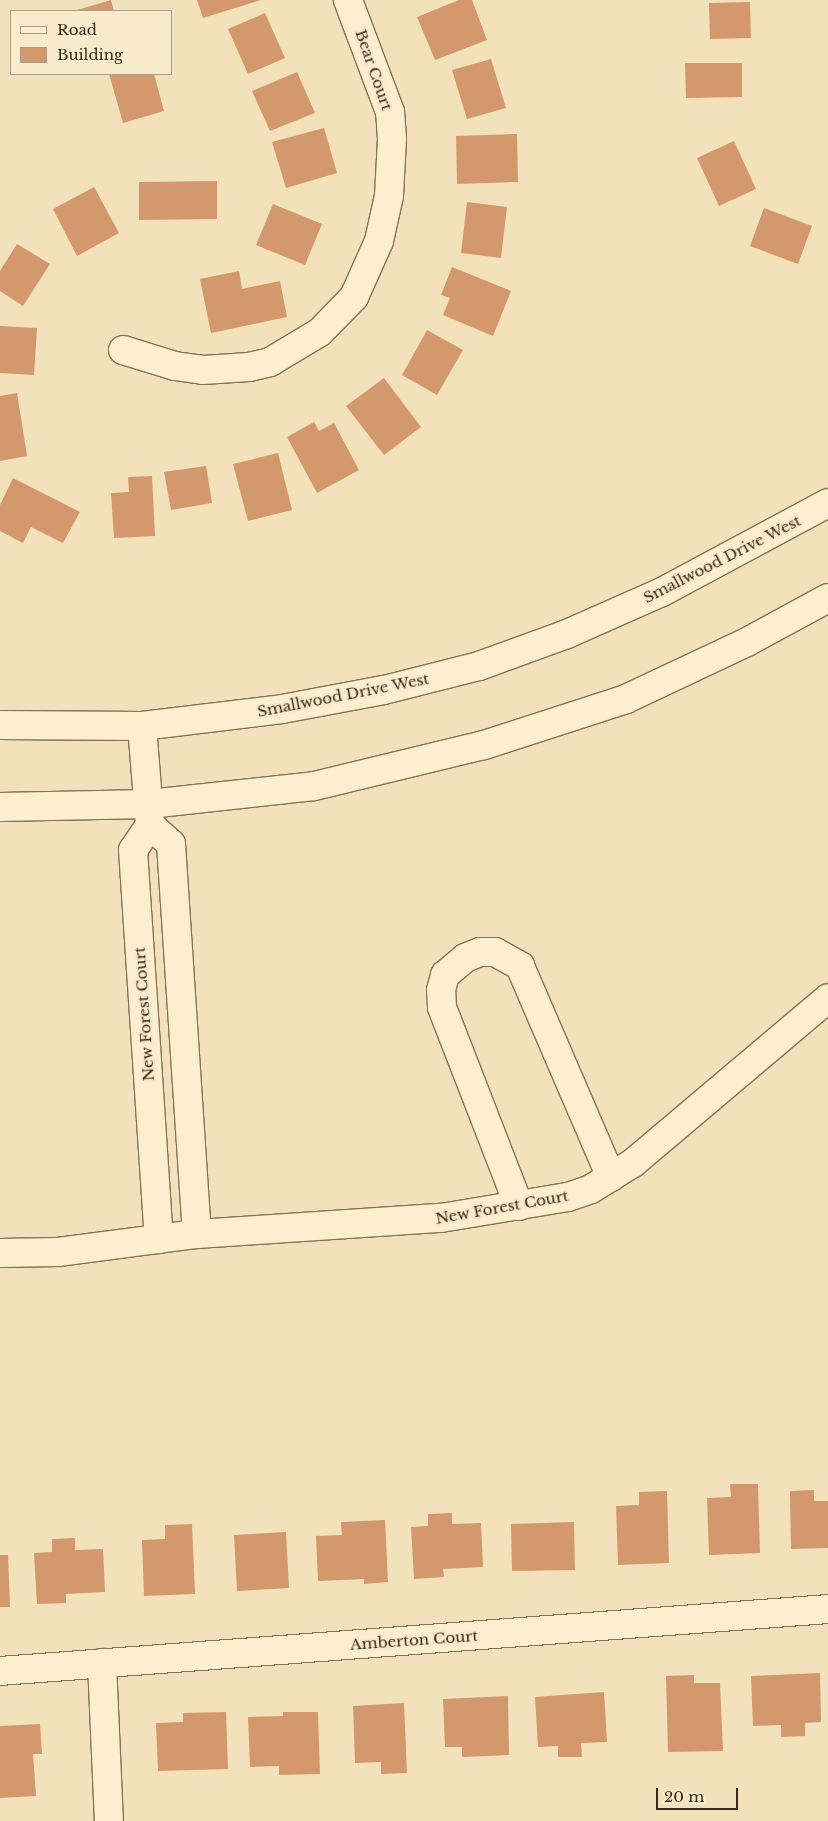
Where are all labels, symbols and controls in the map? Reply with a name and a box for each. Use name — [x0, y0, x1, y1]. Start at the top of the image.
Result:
legend — [10, 10, 172, 75]
text: Road — [57, 20, 97, 39]
street label: Bear Court — [352, 27, 396, 113]
text: Building — [57, 45, 123, 64]
street label: Smallwood Drive West — [640, 511, 804, 607]
street label: Smallwood Drive West — [255, 669, 431, 721]
street label: New Forest Court — [130, 946, 158, 1082]
street label: New Forest Court — [434, 1186, 570, 1228]
street label: Amberton Court — [349, 1627, 479, 1653]
scale bar — [658, 1778, 740, 1810]
text: 20 m — [664, 1787, 704, 1806]

